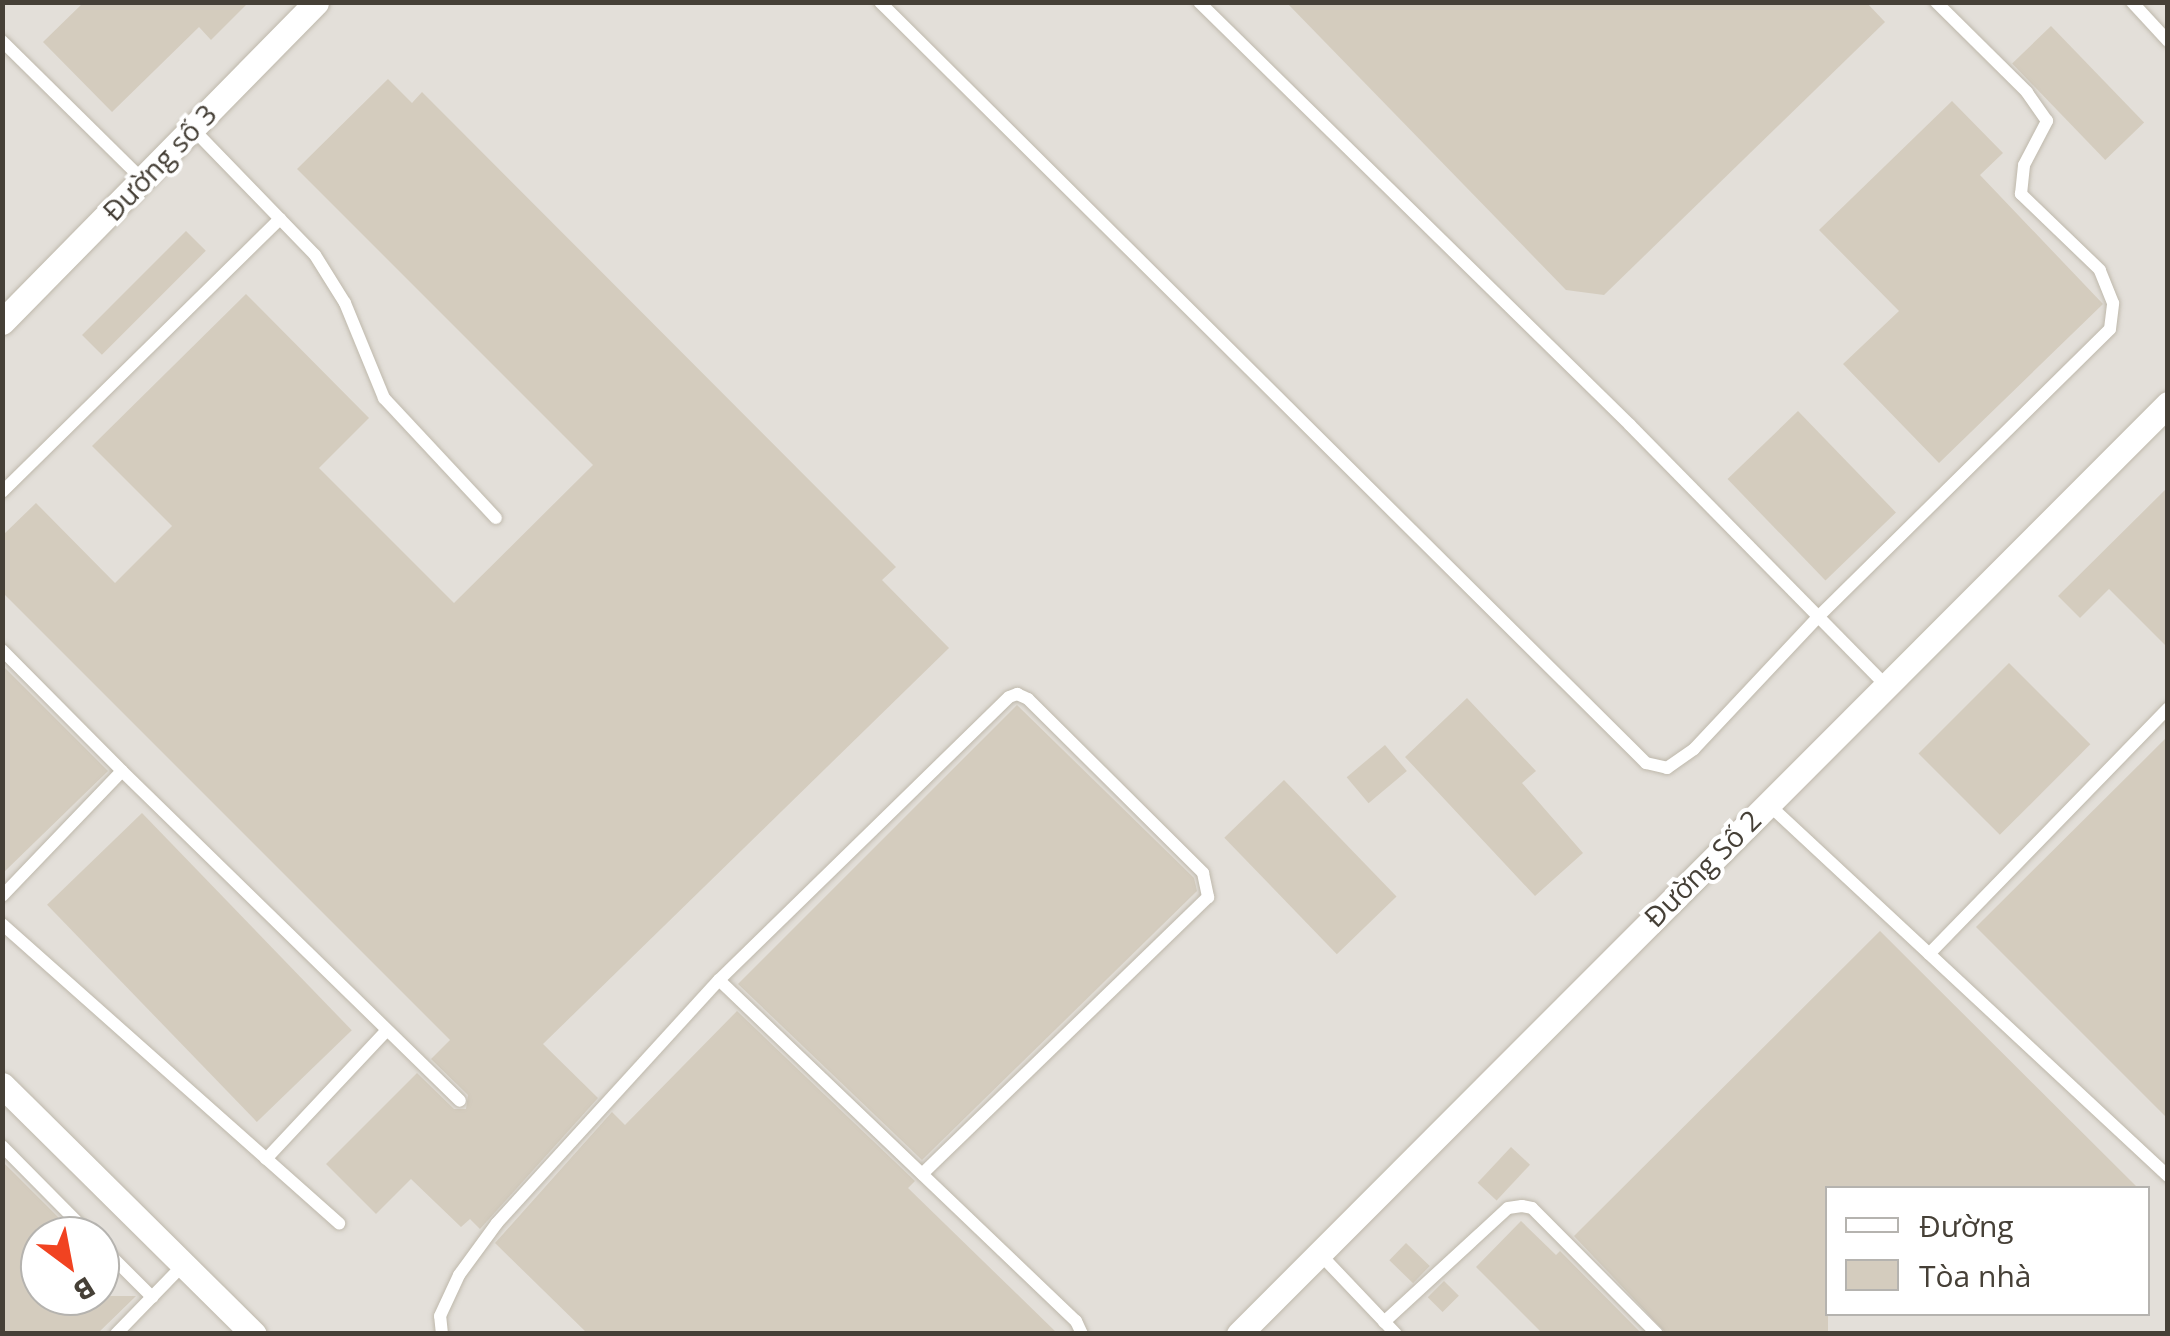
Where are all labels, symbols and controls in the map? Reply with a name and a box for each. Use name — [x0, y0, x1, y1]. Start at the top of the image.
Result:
street label: Đường số 3 — [95, 97, 223, 227]
street label: Đường Số 2 — [1637, 803, 1767, 933]
legend — [1825, 1186, 2150, 1316]
text: Đường — [1919, 1205, 2014, 1246]
north arrow — [20, 1216, 120, 1316]
text: Tòa nhà — [1919, 1255, 2032, 1296]
text: B — [67, 1269, 103, 1311]

